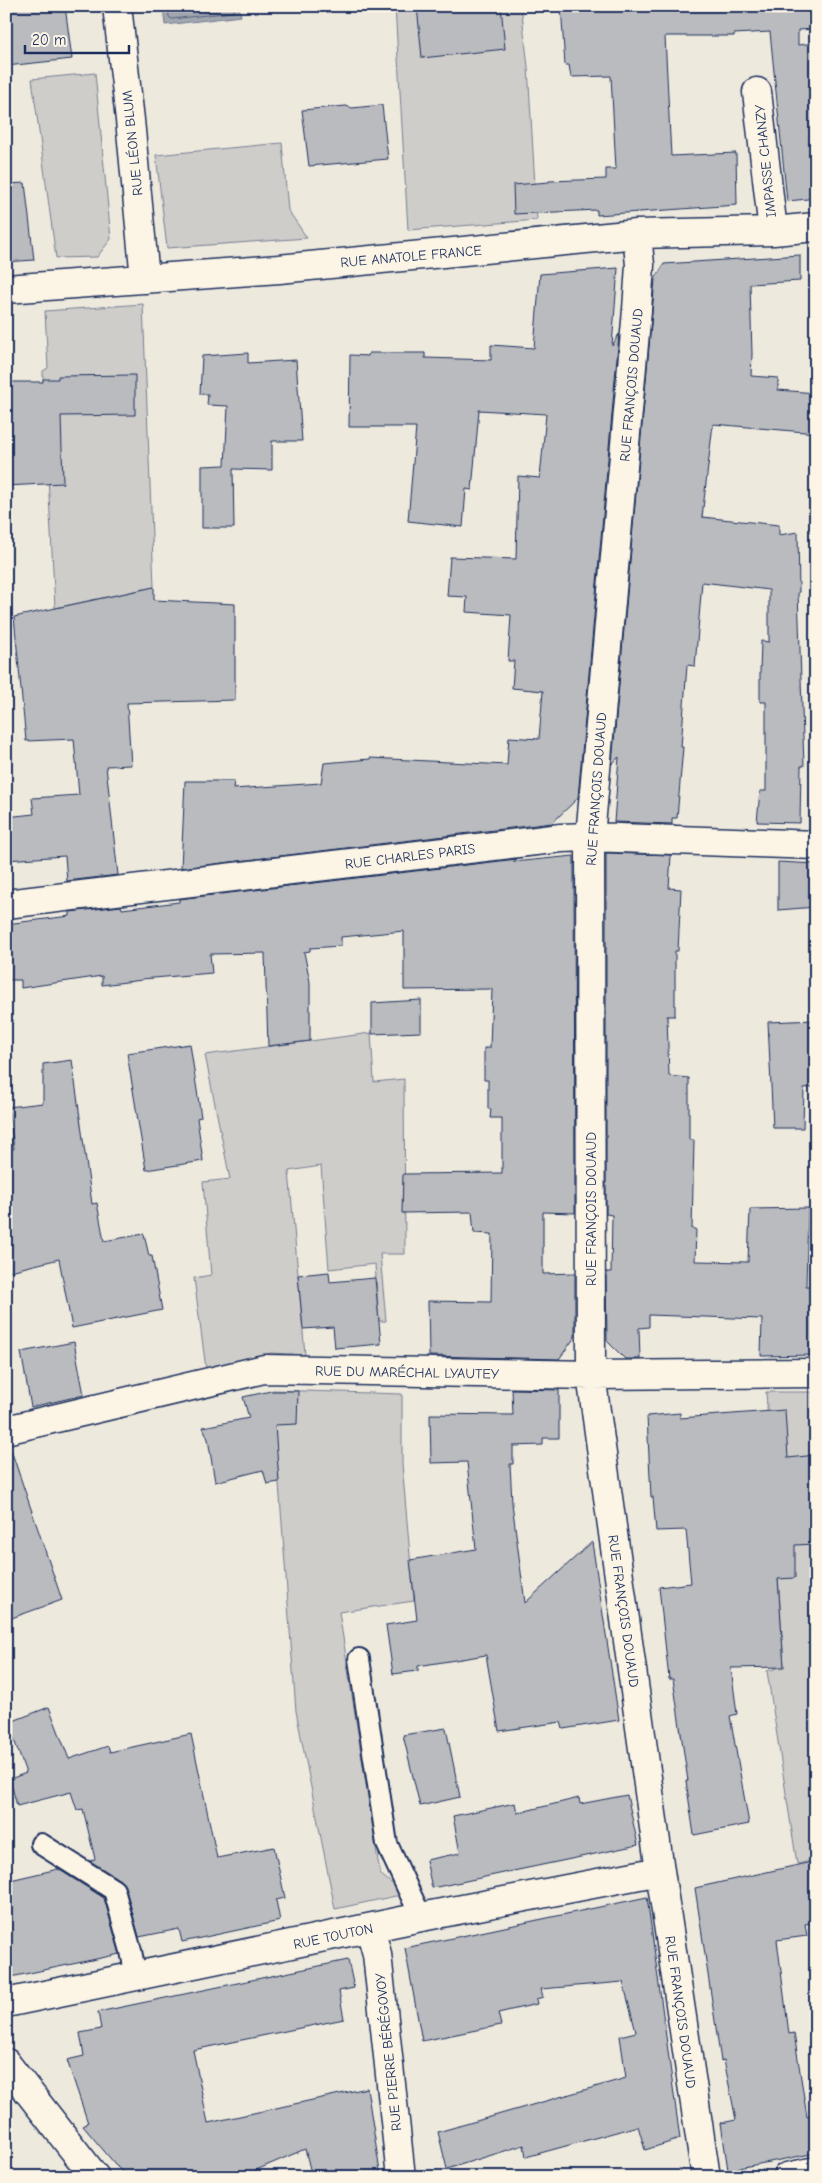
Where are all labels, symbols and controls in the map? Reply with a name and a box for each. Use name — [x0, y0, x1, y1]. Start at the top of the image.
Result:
scale bar — [25, 22, 129, 54]
text: 20 m — [32, 31, 66, 49]
street label: RUE LÉON BLUM — [118, 89, 146, 197]
street label: IMPASSE CHANZY — [751, 103, 780, 218]
street label: RUE ANATOLE FRANCE — [340, 242, 483, 271]
street label: RUE FRANÇOIS DOUAUD — [616, 307, 647, 462]
street label: RUE FRANÇOIS DOUAUD — [583, 711, 610, 866]
street label: RUE CHARLES PARIS — [344, 840, 476, 873]
street label: RUE FRANÇOIS DOUAUD — [583, 1132, 600, 1286]
street label: RUE DU MARÉCHAL LYAUTEY — [315, 1362, 500, 1383]
street label: RUE FRANÇOIS DOUAUD — [604, 1534, 643, 1689]
street label: RUE TOUTON — [292, 1920, 375, 1953]
street label: RUE FRANÇOIS DOUAUD — [661, 1935, 700, 2090]
street label: RUE PIERRE BÉRÉGOVOY — [372, 1971, 405, 2132]

